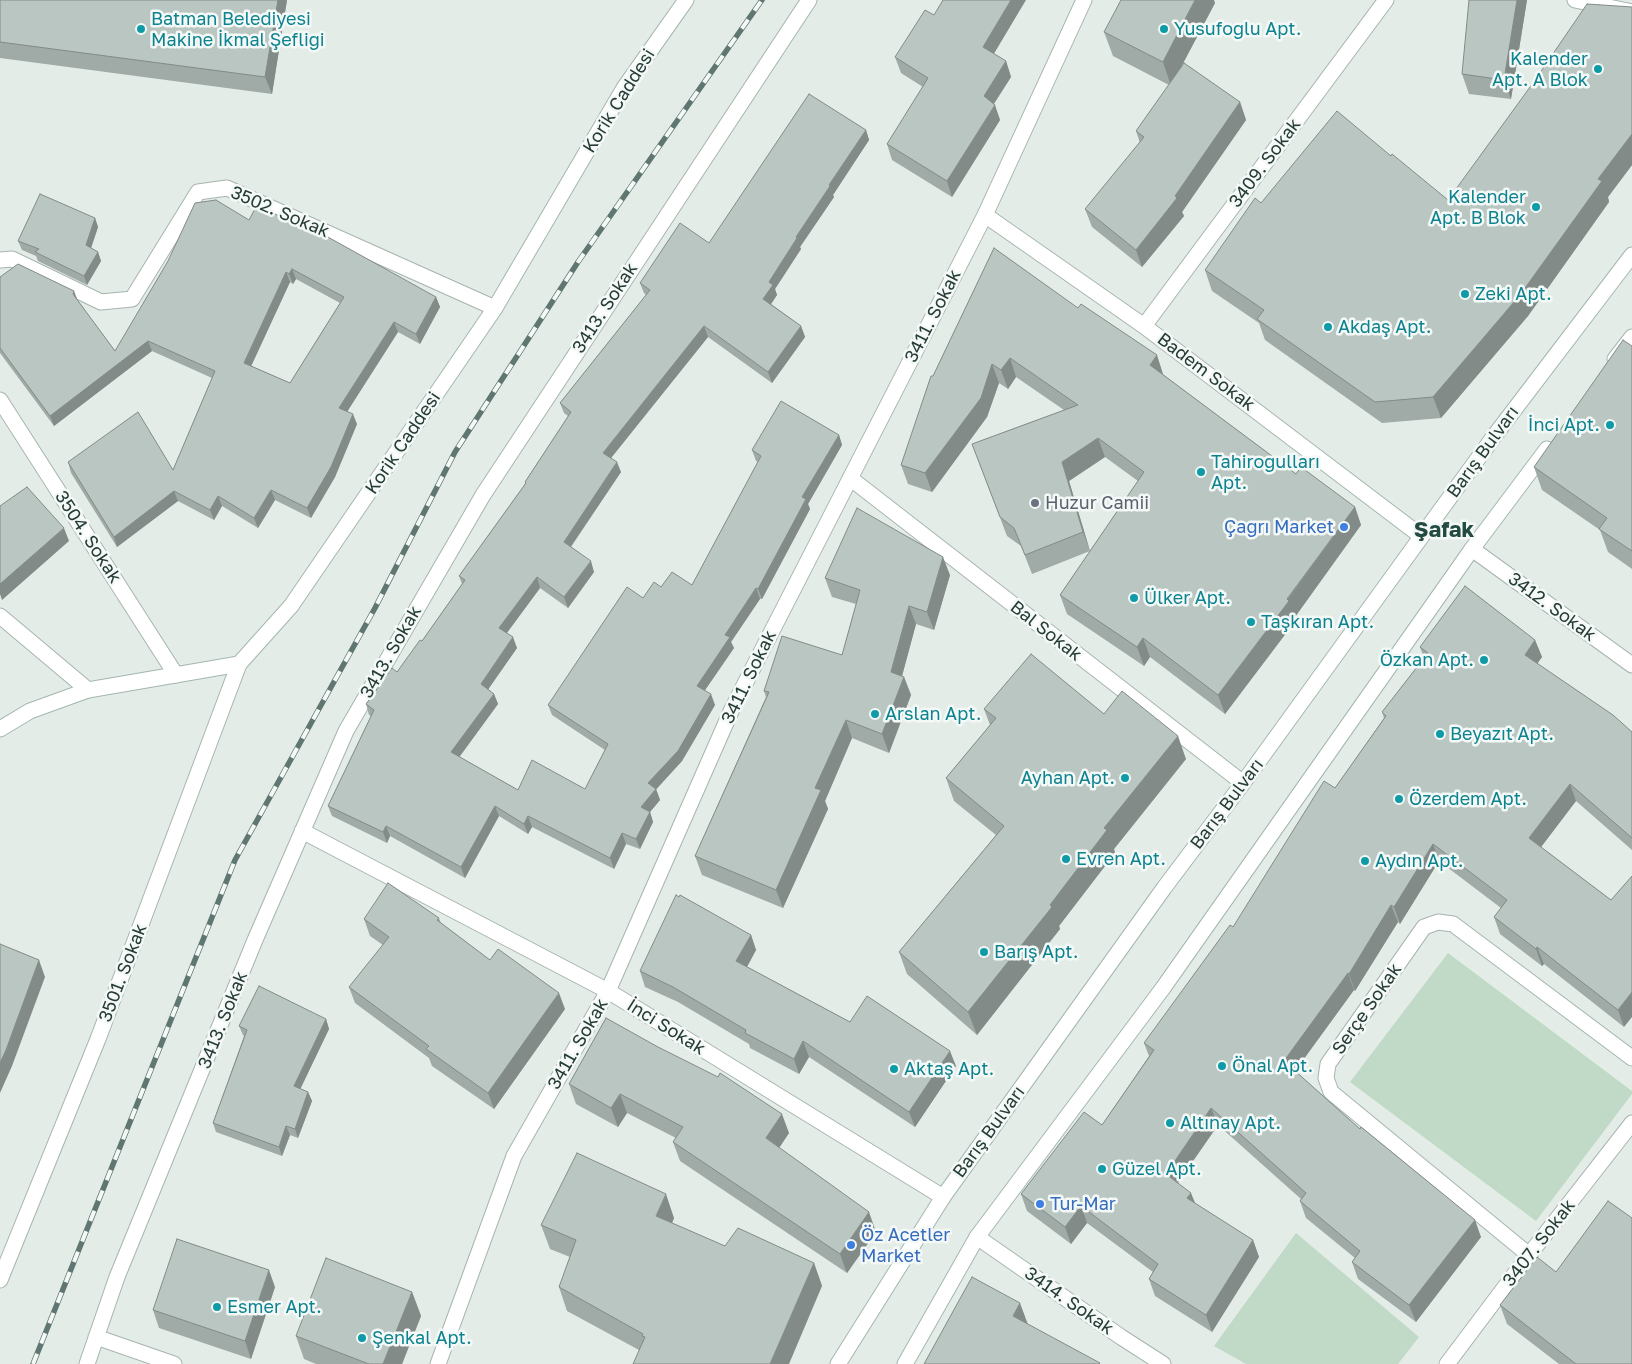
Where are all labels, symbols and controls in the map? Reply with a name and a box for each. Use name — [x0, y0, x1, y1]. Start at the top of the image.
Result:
place label: Batman Belediyesi Makine İkmal Şefliği — [151, 8, 325, 50]
place label: Yusufoğlu Apt. — [1174, 18, 1301, 40]
marker: Batman Belediyesi Makine İkmal Şefliği — [135, 23, 147, 35]
marker: Yusufoğlu Apt. — [1158, 23, 1170, 35]
street label: Korik Caddesi — [578, 45, 660, 157]
place label: Kalender Apt. A Blok — [1492, 48, 1588, 90]
marker: Kalender Apt. A Blok — [1592, 63, 1604, 75]
street label: 3409. Sokak — [1224, 114, 1306, 212]
street label: 3502. Sokak — [227, 182, 333, 242]
place label: Kalender Apt. B Blok — [1430, 186, 1526, 228]
marker: Kalender Apt. B Blok — [1530, 201, 1542, 213]
street label: 3413. Sokak — [568, 259, 642, 357]
street label: 3411. Sokak — [900, 266, 966, 366]
place label: Zeki Apt. — [1475, 283, 1552, 305]
marker: Zeki Apt. — [1459, 288, 1471, 300]
place label: Akdaş Apt. — [1338, 316, 1431, 338]
marker: Akdaş Apt. — [1322, 321, 1334, 333]
street label: Badem Sokak — [1153, 328, 1259, 416]
street label: Korik Caddesi — [361, 388, 445, 498]
street label: Barış Bulvarı — [1443, 402, 1523, 502]
place label: İnci Apt. — [1528, 414, 1600, 436]
marker: İnci Apt. — [1604, 419, 1616, 431]
place label: Tahiroğulları Apt. — [1211, 451, 1320, 494]
marker: Tahiroğulları Apt. — [1195, 466, 1207, 478]
street label: 3504. Sokak — [50, 487, 126, 587]
place label: Huzur Camii — [1045, 492, 1149, 514]
marker: Huzur Camii — [1029, 497, 1041, 509]
place label: Çağrı Market — [1224, 516, 1334, 538]
district label: Şafak — [1414, 517, 1474, 543]
marker: Çağrı Market — [1338, 521, 1350, 533]
street label: 3412. Sokak — [1504, 568, 1600, 646]
place label: Ülker Apt. — [1144, 587, 1231, 609]
marker: Ülker Apt. — [1128, 592, 1140, 604]
street label: Bal Sokak — [1006, 596, 1086, 666]
street label: 3413. Sokak — [356, 602, 426, 702]
place label: Taşkıran Apt. — [1261, 611, 1374, 633]
marker: Taşkıran Apt. — [1245, 616, 1257, 628]
street label: 3411. Sokak — [717, 627, 781, 727]
place label: Özkan Apt. — [1380, 649, 1474, 671]
marker: Özkan Apt. — [1478, 654, 1490, 666]
place label: Arslan Apt. — [885, 703, 981, 725]
marker: Arslan Apt. — [869, 708, 881, 720]
place label: Beyazıt Apt. — [1450, 723, 1554, 745]
marker: Beyazıt Apt. — [1434, 728, 1446, 740]
street label: Barış Bulvarı — [1186, 754, 1268, 854]
place label: Ayhan Apt. — [1021, 767, 1115, 789]
marker: Ayhan Apt. — [1119, 772, 1131, 784]
place label: Özerdem Apt. — [1409, 788, 1527, 810]
marker: Özerdem Apt. — [1393, 793, 1405, 805]
place label: Evren Apt. — [1076, 848, 1166, 870]
place label: Aydın Apt. — [1375, 850, 1463, 872]
marker: Evren Apt. — [1060, 853, 1072, 865]
marker: Aydın Apt. — [1359, 855, 1371, 867]
street label: 3501. Sokak — [94, 921, 152, 1025]
place label: Barış Apt. — [994, 941, 1078, 963]
marker: Barış Apt. — [978, 946, 990, 958]
street label: Serçe Sokak — [1328, 959, 1406, 1059]
street label: 3413. Sokak — [194, 968, 252, 1072]
street label: İnci Sokak — [623, 994, 709, 1060]
street label: 3411. Sokak — [543, 995, 613, 1093]
place label: Önal Apt. — [1232, 1055, 1313, 1077]
place label: Aktaş Apt. — [904, 1058, 994, 1080]
marker: Önal Apt. — [1216, 1060, 1228, 1072]
marker: Aktaş Apt. — [888, 1063, 900, 1075]
street label: Barış Bulvarı — [949, 1082, 1029, 1182]
place label: Altınay Apt. — [1180, 1112, 1281, 1134]
marker: Altınay Apt. — [1164, 1117, 1176, 1129]
place label: Güzel Apt. — [1112, 1158, 1202, 1180]
marker: Güzel Apt. — [1096, 1163, 1108, 1175]
place label: Tur-Mar — [1050, 1193, 1116, 1215]
street label: 3407. Sokak — [1498, 1195, 1580, 1291]
marker: Tur-Mar — [1034, 1198, 1046, 1210]
place label: Öz Acetler Market — [861, 1224, 950, 1266]
marker: Öz Acetler Market — [845, 1239, 857, 1251]
street label: 3414. Sokak — [1020, 1262, 1118, 1340]
place label: Esmer Apt. — [227, 1296, 322, 1318]
marker: Esmer Apt. — [211, 1301, 223, 1313]
place label: Şenkal Apt. — [372, 1327, 472, 1349]
marker: Şenkal Apt. — [356, 1332, 368, 1344]

